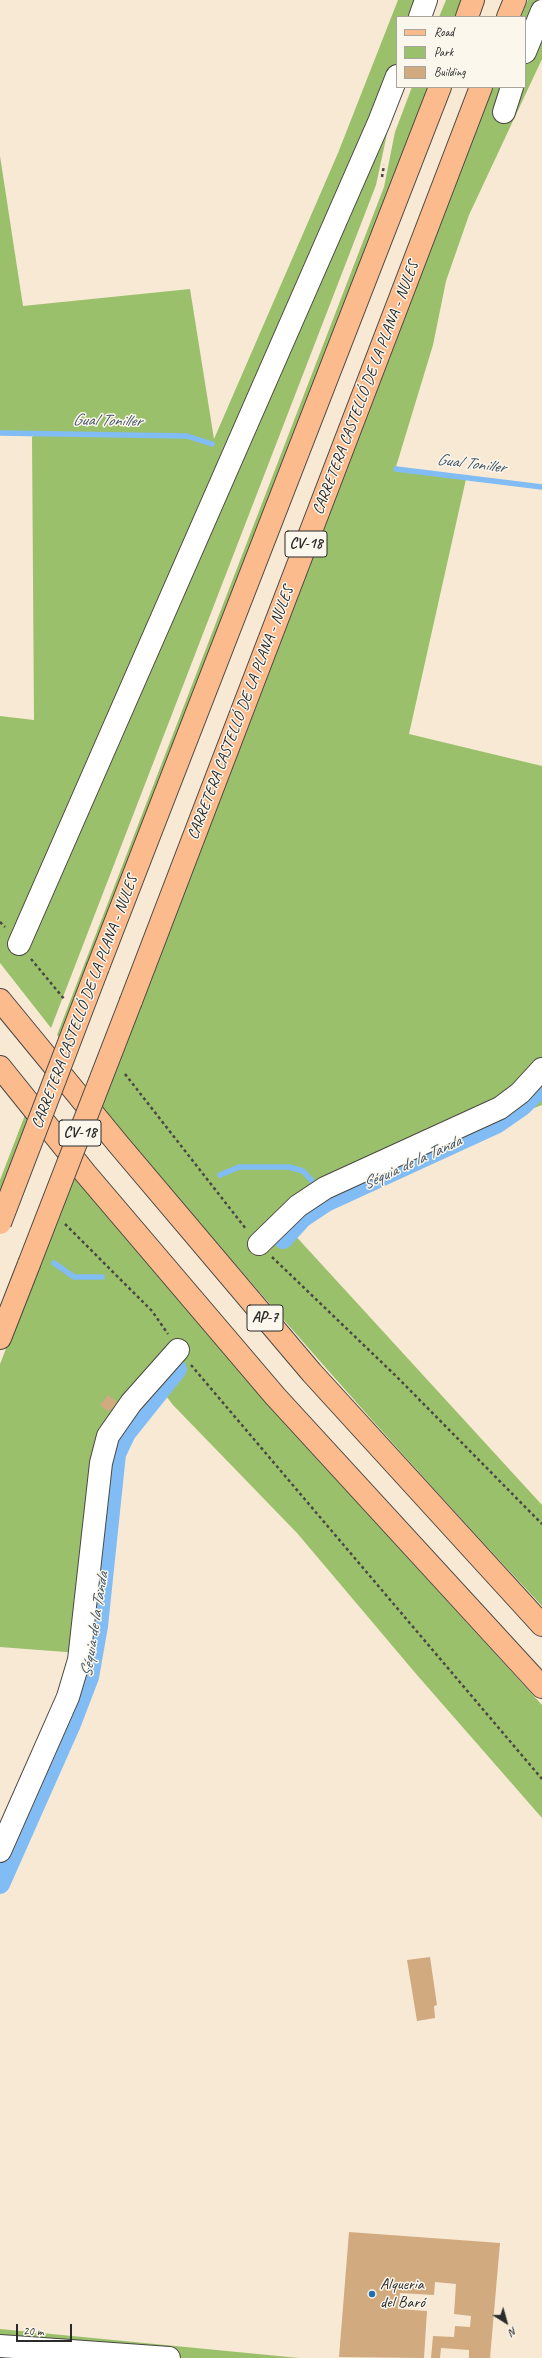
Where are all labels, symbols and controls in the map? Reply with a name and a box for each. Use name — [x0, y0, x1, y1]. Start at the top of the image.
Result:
legend — [396, 16, 526, 88]
text: Road — [434, 24, 454, 40]
text: Park — [434, 44, 453, 60]
text: Building — [434, 64, 466, 80]
street label: CARRETERA CASTELLÓ DE LA PLANA - NULES — [309, 258, 423, 518]
water label: Gual Toniller — [72, 410, 142, 432]
water label: Gual Toniller — [436, 450, 506, 478]
road number: CV-18 — [285, 531, 327, 557]
street label: CARRETERA CASTELLÓ DE LA PLANA - NULES — [184, 583, 298, 843]
street label: CARRETERA CASTELLÓ DE LA PLANA - NULES — [28, 872, 142, 1132]
road number: CV-18 — [59, 1120, 101, 1146]
water label: Séquia de la Tanda — [360, 1131, 464, 1195]
road number: AP-7 — [247, 1305, 283, 1331]
water label: Séquia de la Tanda — [77, 1571, 113, 1679]
place label: Alqueria del Baró — [380, 2275, 425, 2313]
marker: Alqueria del Baró — [367, 2289, 377, 2299]
north arrow — [486, 2302, 526, 2342]
scale bar — [18, 2316, 74, 2342]
text: 20 m — [23, 2323, 43, 2339]
text: N — [506, 2324, 520, 2339]

